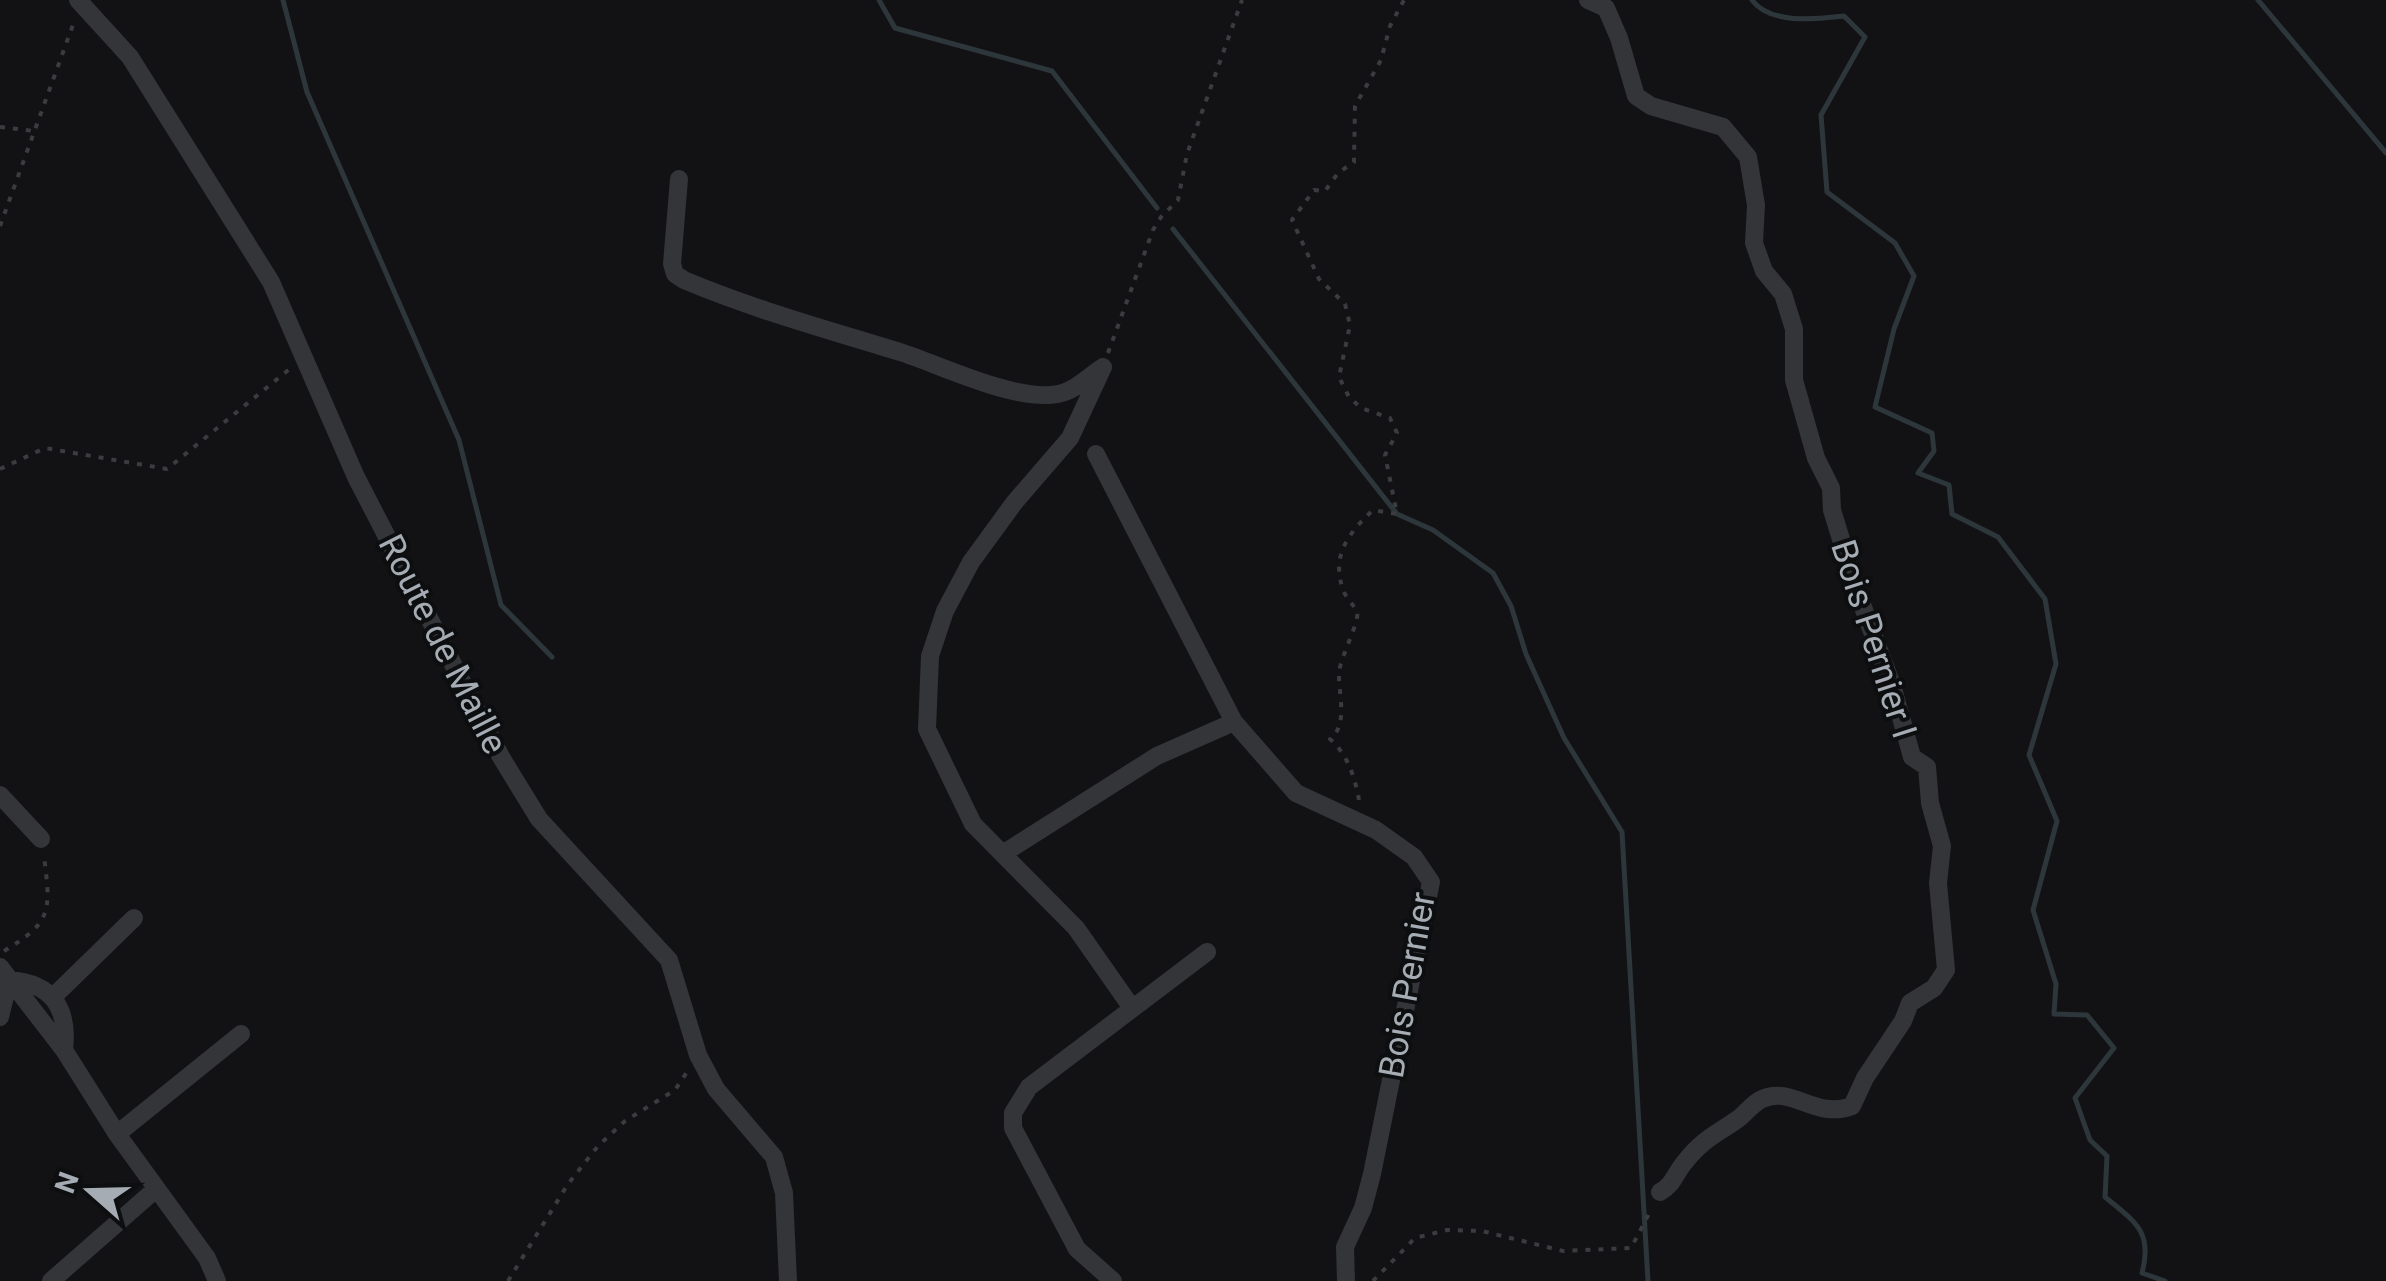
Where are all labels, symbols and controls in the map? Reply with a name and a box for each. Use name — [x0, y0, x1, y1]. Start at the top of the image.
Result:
street label: Route de Maille — [370, 528, 515, 761]
street label: Bois Pernier I — [1822, 535, 1925, 743]
street label: Bois Pernier — [1371, 889, 1444, 1081]
north arrow — [40, 1141, 140, 1241]
text: N — [48, 1168, 86, 1198]

